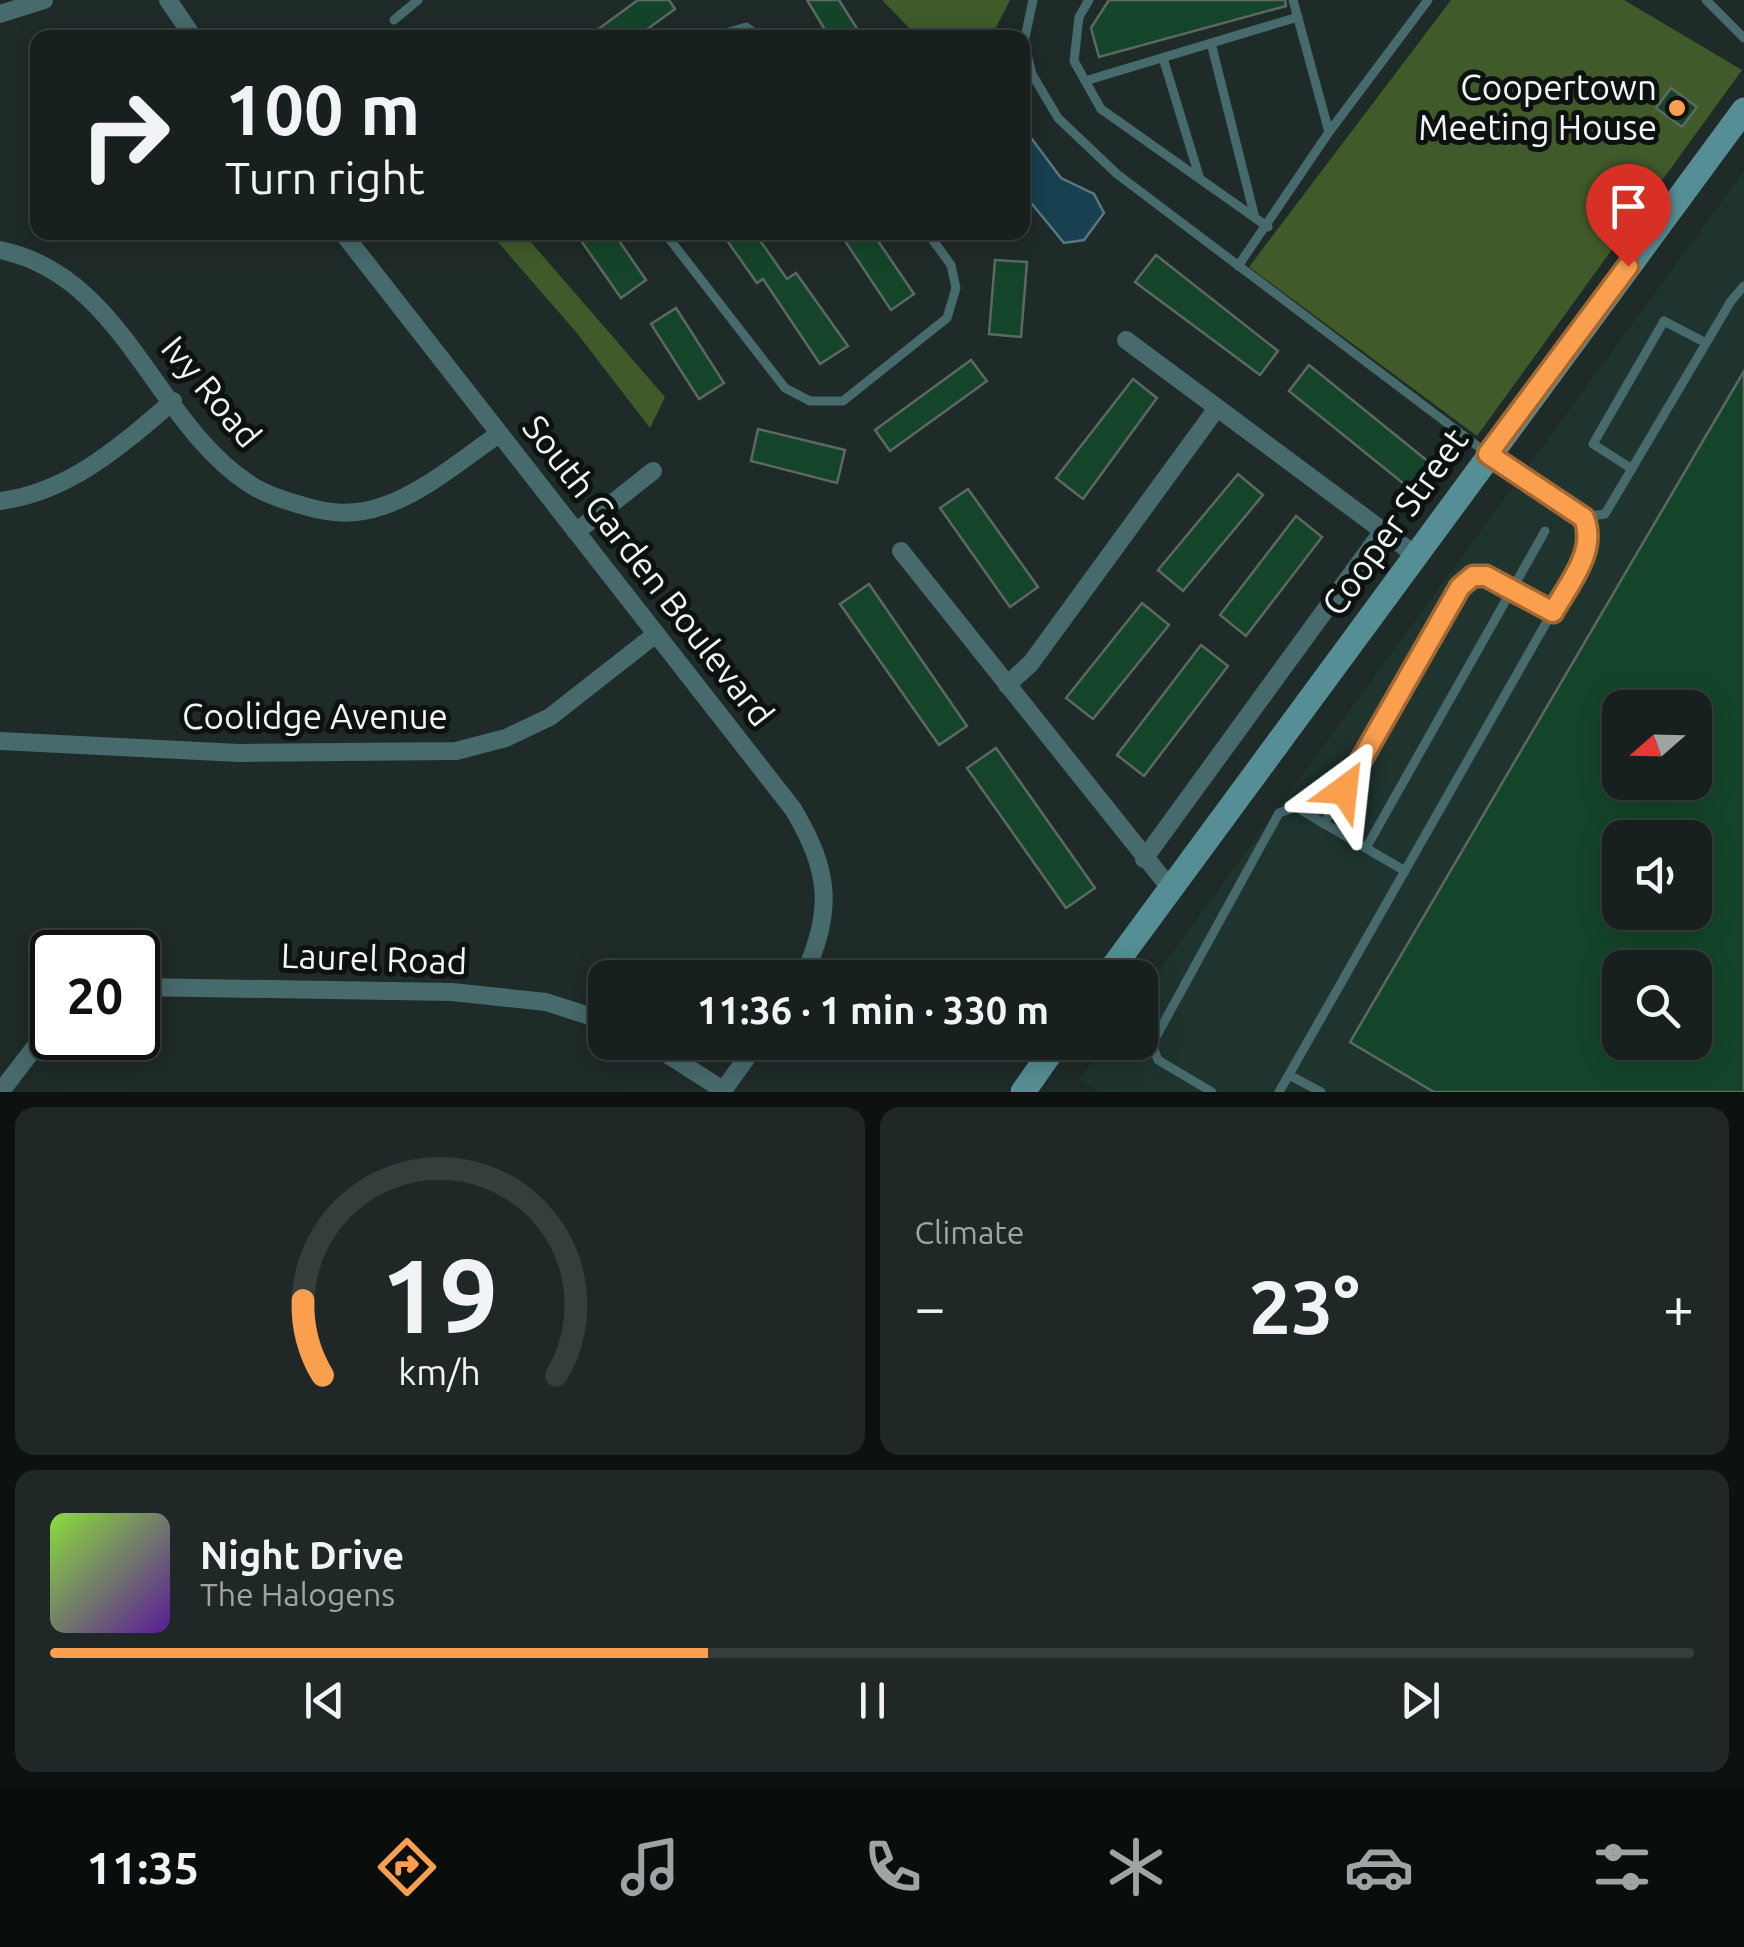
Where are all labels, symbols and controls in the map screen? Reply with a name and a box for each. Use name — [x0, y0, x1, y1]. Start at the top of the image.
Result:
place label: Coopertown Meeting House — [1418, 67, 1657, 147]
icon: right — [60, 70, 190, 200]
text: 100 m — [225, 70, 420, 148]
marker: Coopertown Meeting House — [1666, 97, 1688, 119]
text: Turn right — [225, 152, 425, 203]
pin — [1586, 164, 1671, 267]
icon: arrive — [1601, 179, 1656, 234]
street label: Ivy Road — [154, 328, 270, 455]
street label: South Garden Boulevard — [515, 407, 782, 733]
street label: Cooper Street — [1313, 420, 1476, 623]
north arrow — [1602, 690, 1712, 800]
map controls — [1602, 690, 1712, 1060]
street label: Coolidge Avenue — [182, 696, 448, 736]
position arrow — [1292, 738, 1396, 842]
button: sound — [1602, 820, 1712, 930]
speed limit sign: 20 — [30, 930, 160, 1060]
street label: Laurel Road — [280, 935, 468, 981]
button: search — [1602, 950, 1712, 1060]
text: 11:36 · 1 min · 330 m — [697, 989, 1049, 1031]
text: Climate — [915, 1214, 1025, 1250]
text: 19 — [381, 1236, 498, 1353]
text: 23° — [1249, 1264, 1360, 1348]
text: − — [915, 1276, 946, 1337]
text: + — [1663, 1276, 1694, 1337]
text: km/h — [398, 1352, 481, 1392]
text: Night Drive — [200, 1534, 404, 1576]
text: The Halogens — [200, 1576, 395, 1612]
icon: previous — [297, 1673, 352, 1728]
icon: pause — [845, 1673, 900, 1728]
icon: next — [1393, 1673, 1448, 1728]
icon: directions — [372, 1832, 442, 1902]
icon: music — [615, 1832, 685, 1902]
icon: phone — [858, 1832, 928, 1902]
icon: climate — [1101, 1832, 1171, 1902]
icon: car — [1344, 1832, 1414, 1902]
icon: filters — [1587, 1832, 1657, 1902]
text: 11:35 — [87, 1842, 199, 1893]

